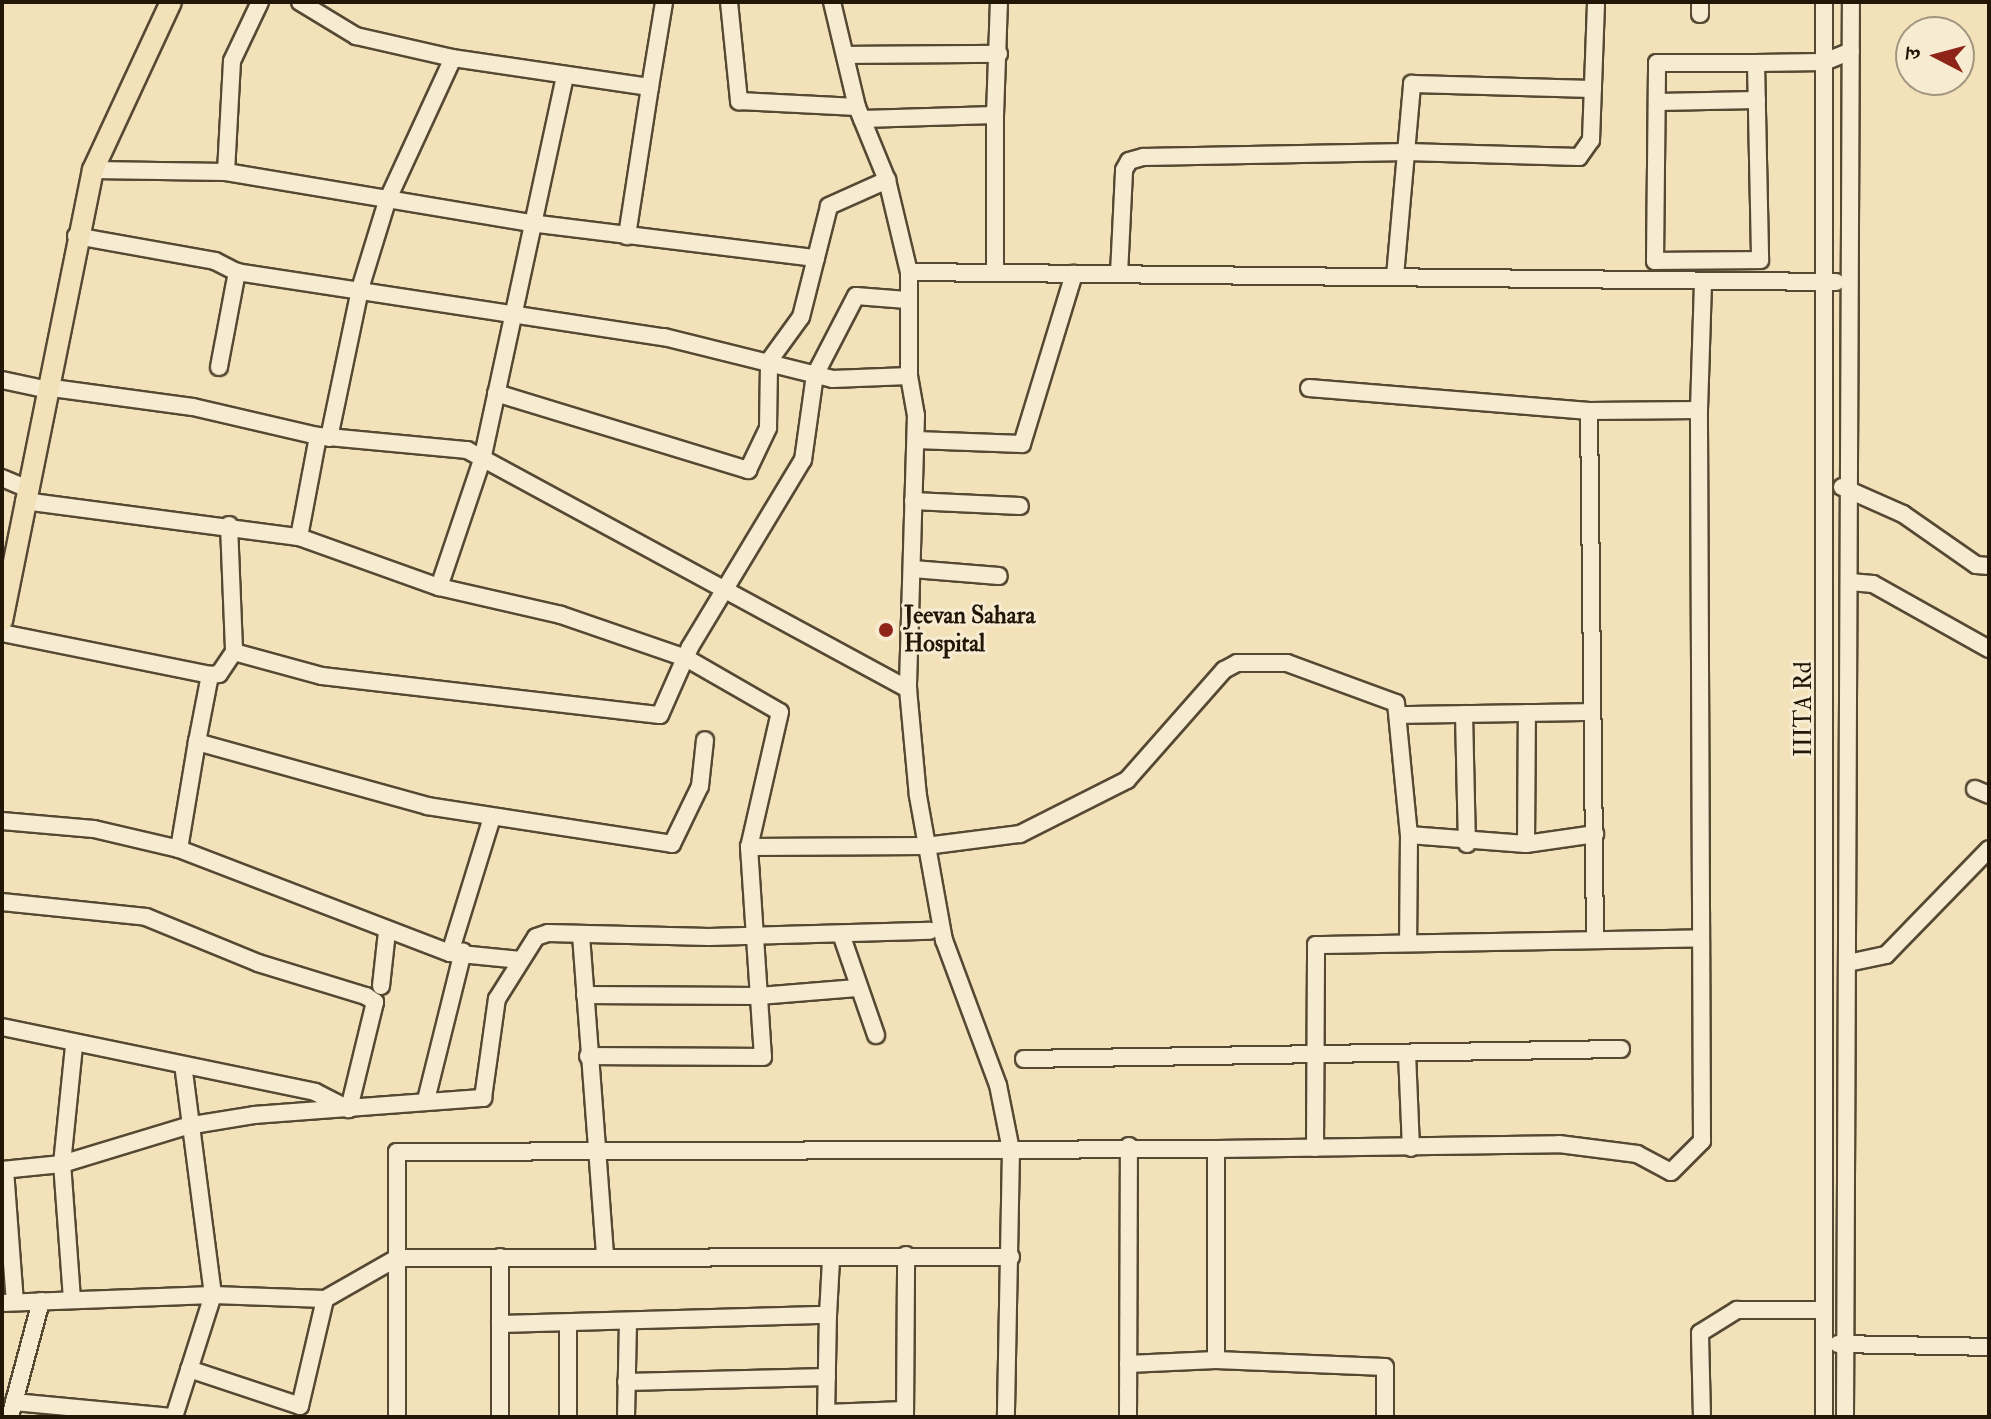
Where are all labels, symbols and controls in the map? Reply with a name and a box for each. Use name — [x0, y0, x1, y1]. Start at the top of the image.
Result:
north arrow — [1895, 16, 1975, 96]
text: उ — [1899, 47, 1928, 61]
place label: Jeevan Sahara Hospital — [904, 602, 1035, 658]
marker: Jeevan Sahara Hospital — [875, 619, 897, 641]
street label: IIITA Rd — [1790, 661, 1818, 757]

